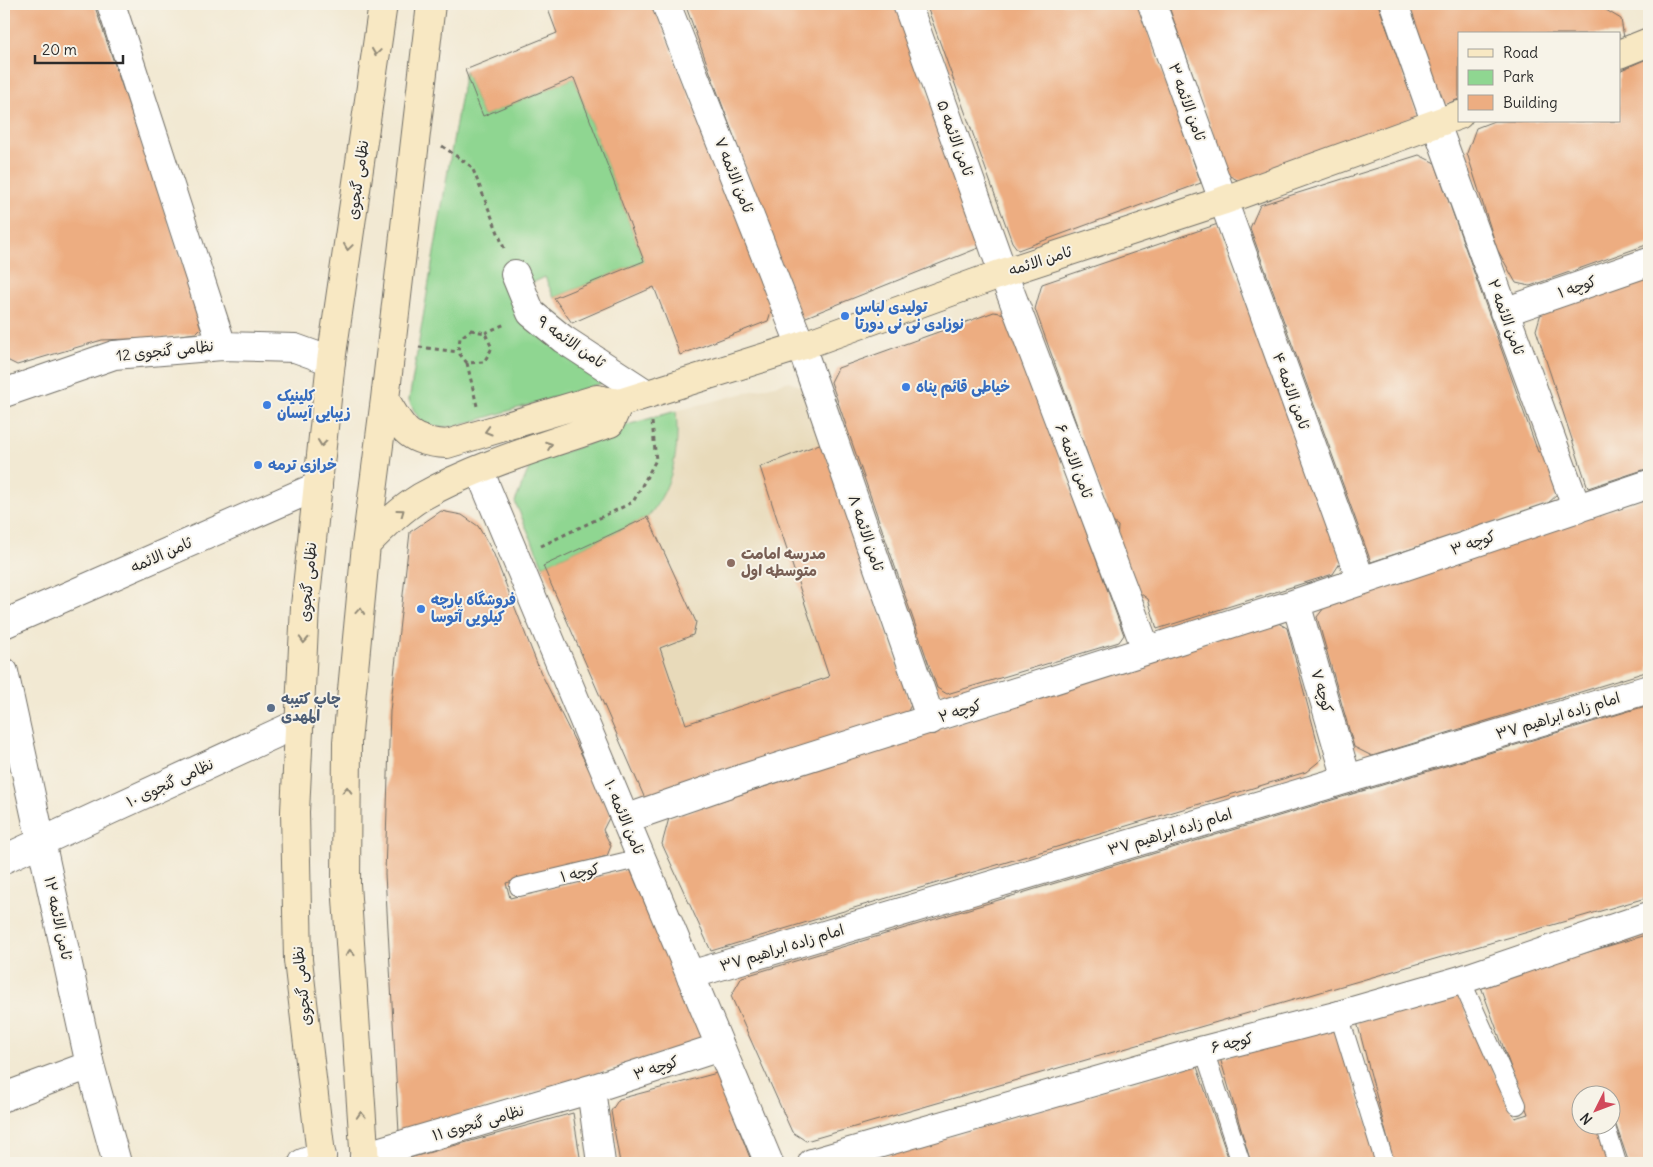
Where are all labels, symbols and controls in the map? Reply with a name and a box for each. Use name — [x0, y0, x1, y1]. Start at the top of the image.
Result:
scale bar — [35, 32, 122, 64]
legend — [1458, 32, 1620, 122]
text: 20 m — [42, 40, 77, 59]
text: Road — [1503, 43, 1538, 62]
one-way arrow — [372, 48, 382, 56]
street label: ثامن الائمه ۳ — [1165, 60, 1211, 144]
text: Park — [1503, 67, 1534, 86]
text: Building — [1503, 93, 1558, 112]
street label: ثامن الائمه ۵ — [933, 97, 978, 179]
street label: ثامن الائمه ۷ — [711, 134, 758, 216]
street label: نظامی گنجوی — [343, 139, 373, 221]
street label: ثامن الائمه — [1006, 241, 1074, 280]
one-way arrow — [343, 243, 353, 252]
street label: کوچه ۱ — [1555, 271, 1599, 303]
street label: ثامن الائمه ۲ — [1484, 276, 1529, 358]
place label: تولیدی لباس نوزادی نی نی دورتا — [855, 297, 964, 334]
marker: تولیدی لباس نوزادی نی نی دورتا — [839, 310, 851, 322]
street label: ثامن الائمه ۹ — [534, 311, 609, 372]
street label: نظامی گنجوی 12 — [115, 336, 215, 366]
street label: ثامن الائمه ۴ — [1269, 350, 1314, 432]
place label: خیاطی قائم پناه — [916, 377, 1010, 398]
marker: خیاطی قائم پناه — [900, 381, 912, 393]
place label: کلینیک زیبایی آیسان — [277, 386, 351, 423]
marker: کلینیک زیبایی آیسان — [261, 399, 273, 411]
street label: ثامن الائمه ۶ — [1052, 421, 1098, 501]
one-way arrow — [484, 426, 492, 436]
one-way arrow — [317, 440, 328, 448]
one-way arrow — [544, 441, 553, 451]
place label: خرازی ترمه — [268, 455, 337, 474]
marker: خرازی ترمه — [252, 459, 264, 471]
street label: ثامن الائمه ۸ — [845, 492, 889, 574]
one-way arrow — [395, 509, 404, 517]
street label: کوچه ۳ — [1448, 526, 1498, 560]
street label: ثامن الائمه — [127, 532, 195, 577]
street label: نظامی گنجوی — [295, 541, 321, 623]
place label: مدرسه امامت متوسطه اول — [741, 544, 826, 581]
marker: مدرسه امامت متوسطه اول — [725, 557, 737, 569]
place label: فروشگاه پارچه کیلویی آتوسا — [431, 590, 516, 627]
marker: فروشگاه پارچه کیلویی آتوسا — [415, 603, 427, 615]
one-way arrow — [354, 606, 365, 614]
one-way arrow — [298, 636, 309, 644]
street label: کوچه ۷ — [1306, 667, 1338, 715]
street label: امام زاده ابراهیم ۳۷ — [1493, 688, 1623, 746]
place label: چاپ‌ کتیبه المهدی — [281, 689, 341, 725]
street label: کوچه ۲ — [936, 695, 984, 727]
marker: چاپ‌ کتیبه المهدی — [265, 702, 277, 714]
street label: نظامی گنجوی ۱۰ — [123, 754, 217, 812]
street label: ثامن الائمه ۱۰ — [600, 777, 649, 858]
one-way arrow — [342, 786, 352, 794]
street label: امام زاده ابراهیم ۳۷ — [1105, 804, 1235, 862]
street label: کوچه ۱ — [558, 859, 602, 887]
street label: ثامن الائمه ۱۲ — [40, 875, 77, 962]
street label: امام زاده ابراهیم ۳۷ — [717, 920, 847, 978]
street label: نظامی گنجوی — [288, 945, 316, 1027]
one-way arrow — [345, 948, 356, 956]
street label: کوچه ۶ — [1209, 1028, 1255, 1058]
street label: کوچه ۳ — [631, 1051, 681, 1085]
north arrow — [1570, 1084, 1620, 1134]
street label: نظامی گنجوی ۱۱ — [430, 1100, 526, 1146]
text: N — [1576, 1109, 1596, 1128]
one-way arrow — [356, 1110, 367, 1118]

